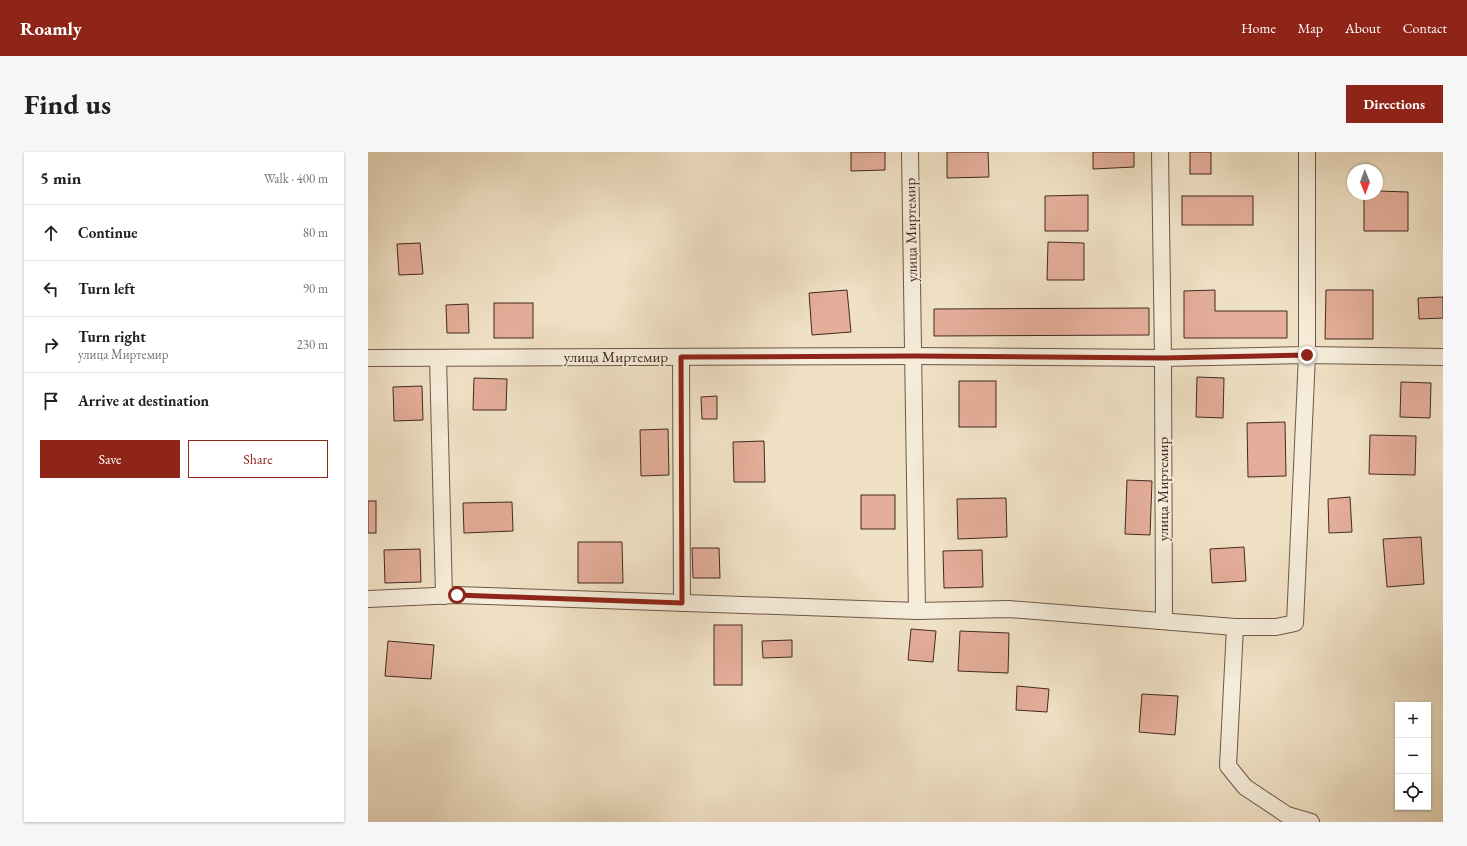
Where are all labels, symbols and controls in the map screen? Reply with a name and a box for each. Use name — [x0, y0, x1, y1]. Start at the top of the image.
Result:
text: Roamly — [20, 16, 82, 41]
text: Home — [1241, 19, 1276, 37]
text: Map — [1298, 19, 1323, 37]
text: About — [1345, 19, 1381, 37]
text: Contact — [1403, 19, 1447, 37]
button: Directions — [1346, 85, 1443, 123]
text: Find us — [24, 86, 111, 122]
north arrow — [1347, 164, 1383, 200]
text: 5 min — [40, 167, 81, 189]
text: Walk · 400 m — [264, 170, 328, 187]
street label: улица Миртемир — [900, 177, 921, 282]
icon: ahead — [40, 222, 62, 244]
text: Continue — [78, 223, 138, 242]
text: 80 m — [303, 224, 328, 241]
icon: left — [40, 278, 62, 300]
text: Turn left — [78, 279, 135, 298]
text: 90 m — [303, 280, 328, 297]
text: Turn right — [78, 327, 146, 346]
icon: right — [40, 334, 62, 356]
text: 230 m — [297, 336, 328, 353]
text: улица Миртемир — [78, 346, 168, 363]
route end — [1298, 346, 1316, 364]
street label: улица Миртемир — [564, 347, 668, 366]
icon: arrive — [40, 390, 62, 412]
text: Arrive at destination — [78, 391, 209, 410]
street label: улица Миртемир — [1153, 437, 1172, 541]
button: Save — [40, 440, 180, 478]
button: Share — [188, 440, 328, 478]
route start — [448, 586, 466, 604]
map controls — [1395, 702, 1431, 810]
button: + — [1395, 702, 1431, 738]
button: − — [1395, 738, 1431, 774]
button: locate — [1395, 774, 1431, 810]

